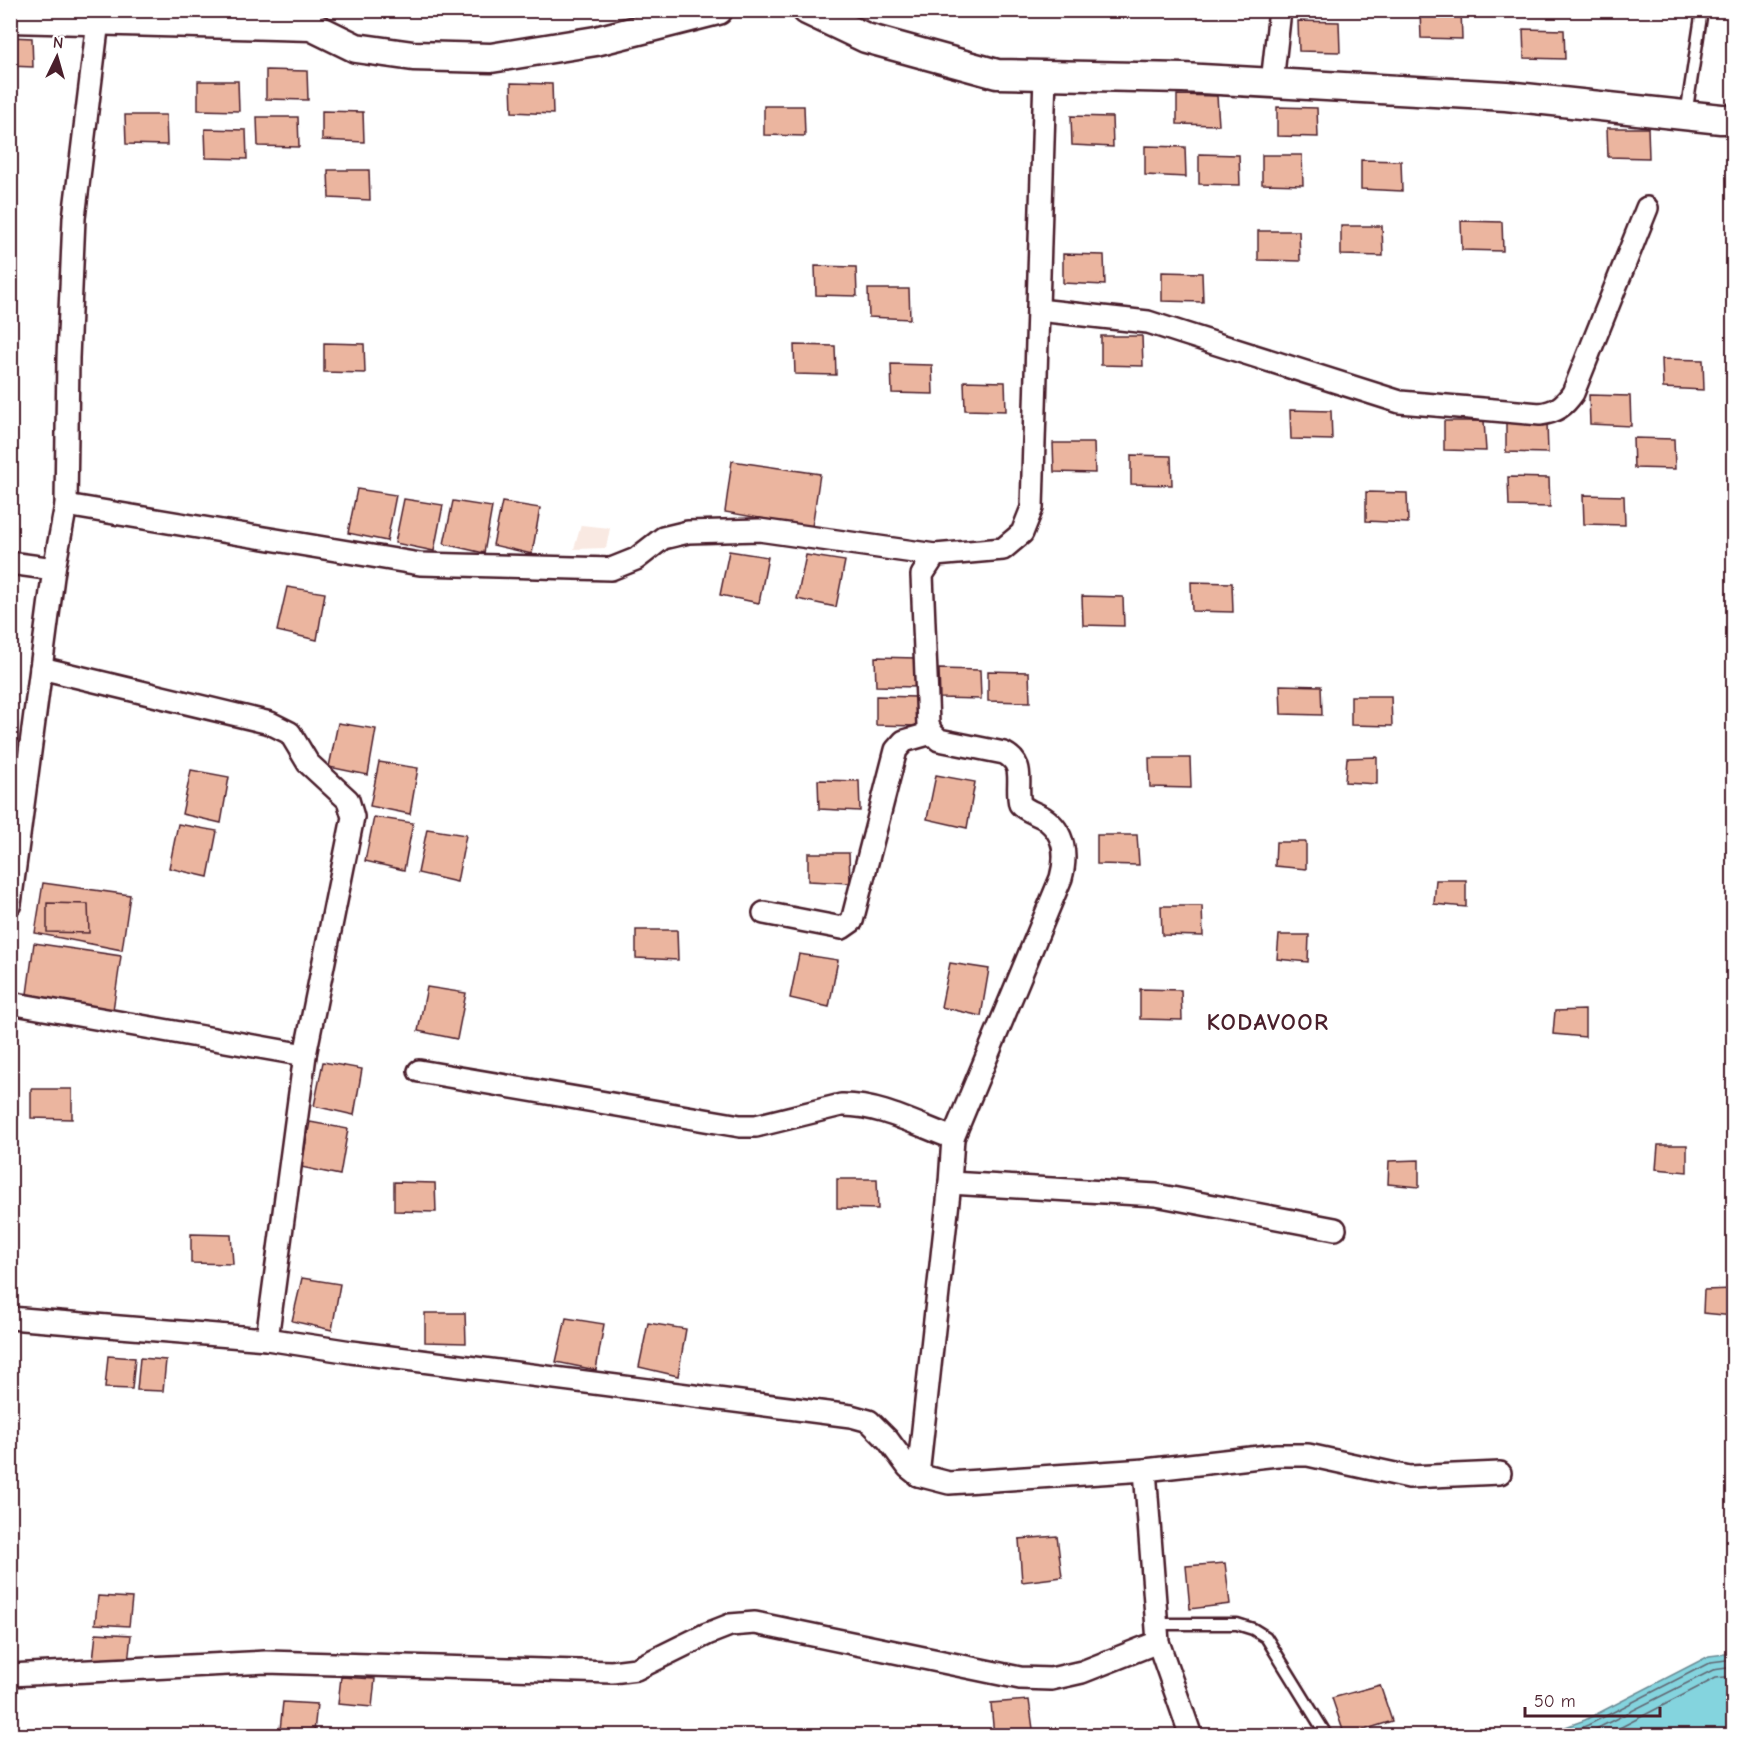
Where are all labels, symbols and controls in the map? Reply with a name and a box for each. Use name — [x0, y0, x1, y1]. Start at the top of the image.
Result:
north arrow — [27, 27, 87, 87]
text: N — [52, 34, 64, 52]
district label: KODAVOOR — [1207, 1008, 1330, 1036]
scale bar — [1525, 1680, 1660, 1718]
text: 50 m — [1534, 1691, 1576, 1712]

